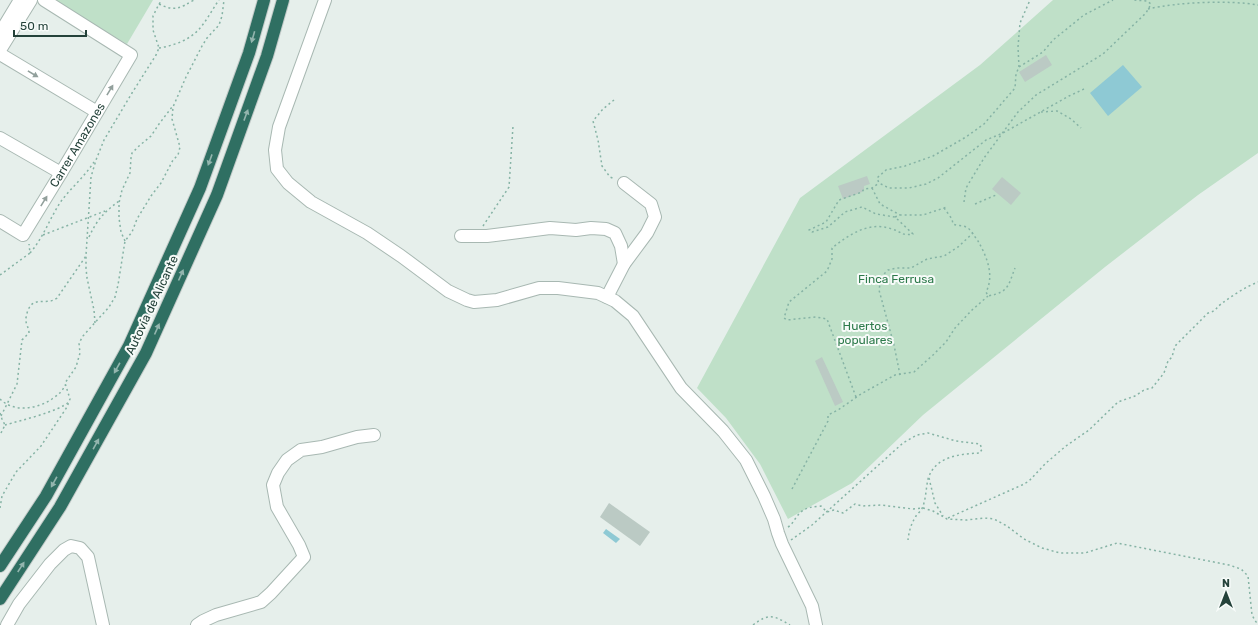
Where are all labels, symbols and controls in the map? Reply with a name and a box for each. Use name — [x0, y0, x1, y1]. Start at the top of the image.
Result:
scale bar — [14, 12, 86, 38]
text: 50 m — [20, 19, 48, 33]
one-way arrow — [250, 32, 256, 44]
one-way arrow — [27, 71, 39, 78]
one-way arrow — [106, 85, 114, 95]
street label: Carrer Amazones — [47, 100, 108, 190]
one-way arrow — [243, 109, 249, 121]
one-way arrow — [207, 155, 213, 167]
one-way arrow — [40, 195, 47, 207]
street label: Autovía de Alicante — [123, 253, 181, 357]
one-way arrow — [178, 269, 184, 280]
park label: Finca Ferrusa — [858, 272, 934, 286]
park label: Huertos populares — [837, 319, 893, 347]
one-way arrow — [154, 323, 160, 335]
one-way arrow — [114, 362, 120, 374]
one-way arrow — [92, 438, 99, 449]
one-way arrow — [51, 476, 57, 488]
one-way arrow — [17, 562, 25, 572]
north arrow — [1206, 573, 1246, 613]
text: N — [1222, 577, 1230, 590]

